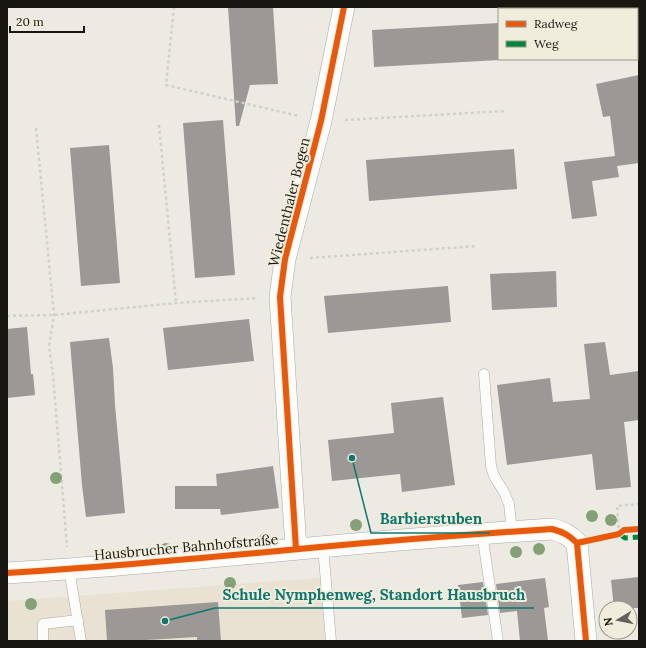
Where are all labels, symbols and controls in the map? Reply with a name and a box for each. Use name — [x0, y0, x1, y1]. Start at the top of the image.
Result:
scale bar — [10, 8, 84, 34]
legend — [498, 8, 638, 60]
text: 20 m — [16, 14, 44, 29]
text: Radweg — [534, 16, 578, 31]
text: Weg — [534, 36, 559, 51]
street label: Wiedenthaler Bogen — [264, 135, 314, 268]
callout: Barbierstuben — [371, 506, 490, 533]
text: Barbierstuben — [380, 509, 483, 528]
street label: Hausbrucher Bahnhofstraße — [93, 530, 279, 564]
callout: Schule Nymphenweg, Standort Hausbruch — [215, 581, 534, 608]
text: Schule Nymphenweg, Standort Hausbruch — [223, 585, 526, 604]
north arrow — [598, 600, 638, 640]
text: N — [600, 616, 616, 627]

